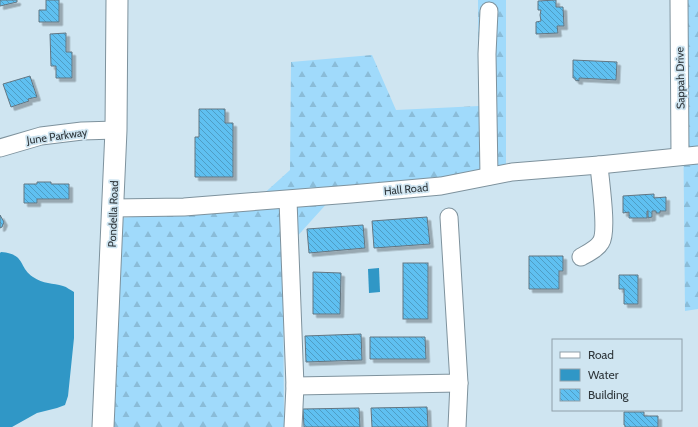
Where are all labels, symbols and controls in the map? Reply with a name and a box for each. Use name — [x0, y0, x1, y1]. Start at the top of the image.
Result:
street label: Sappah Drive — [672, 46, 688, 109]
street label: June Parkway — [25, 125, 89, 147]
street label: Pondella Road — [105, 180, 121, 248]
street label: Hall Road — [383, 180, 429, 198]
legend — [552, 339, 682, 411]
text: Road — [588, 347, 614, 362]
text: Water — [588, 367, 619, 382]
text: Building — [588, 387, 630, 402]

